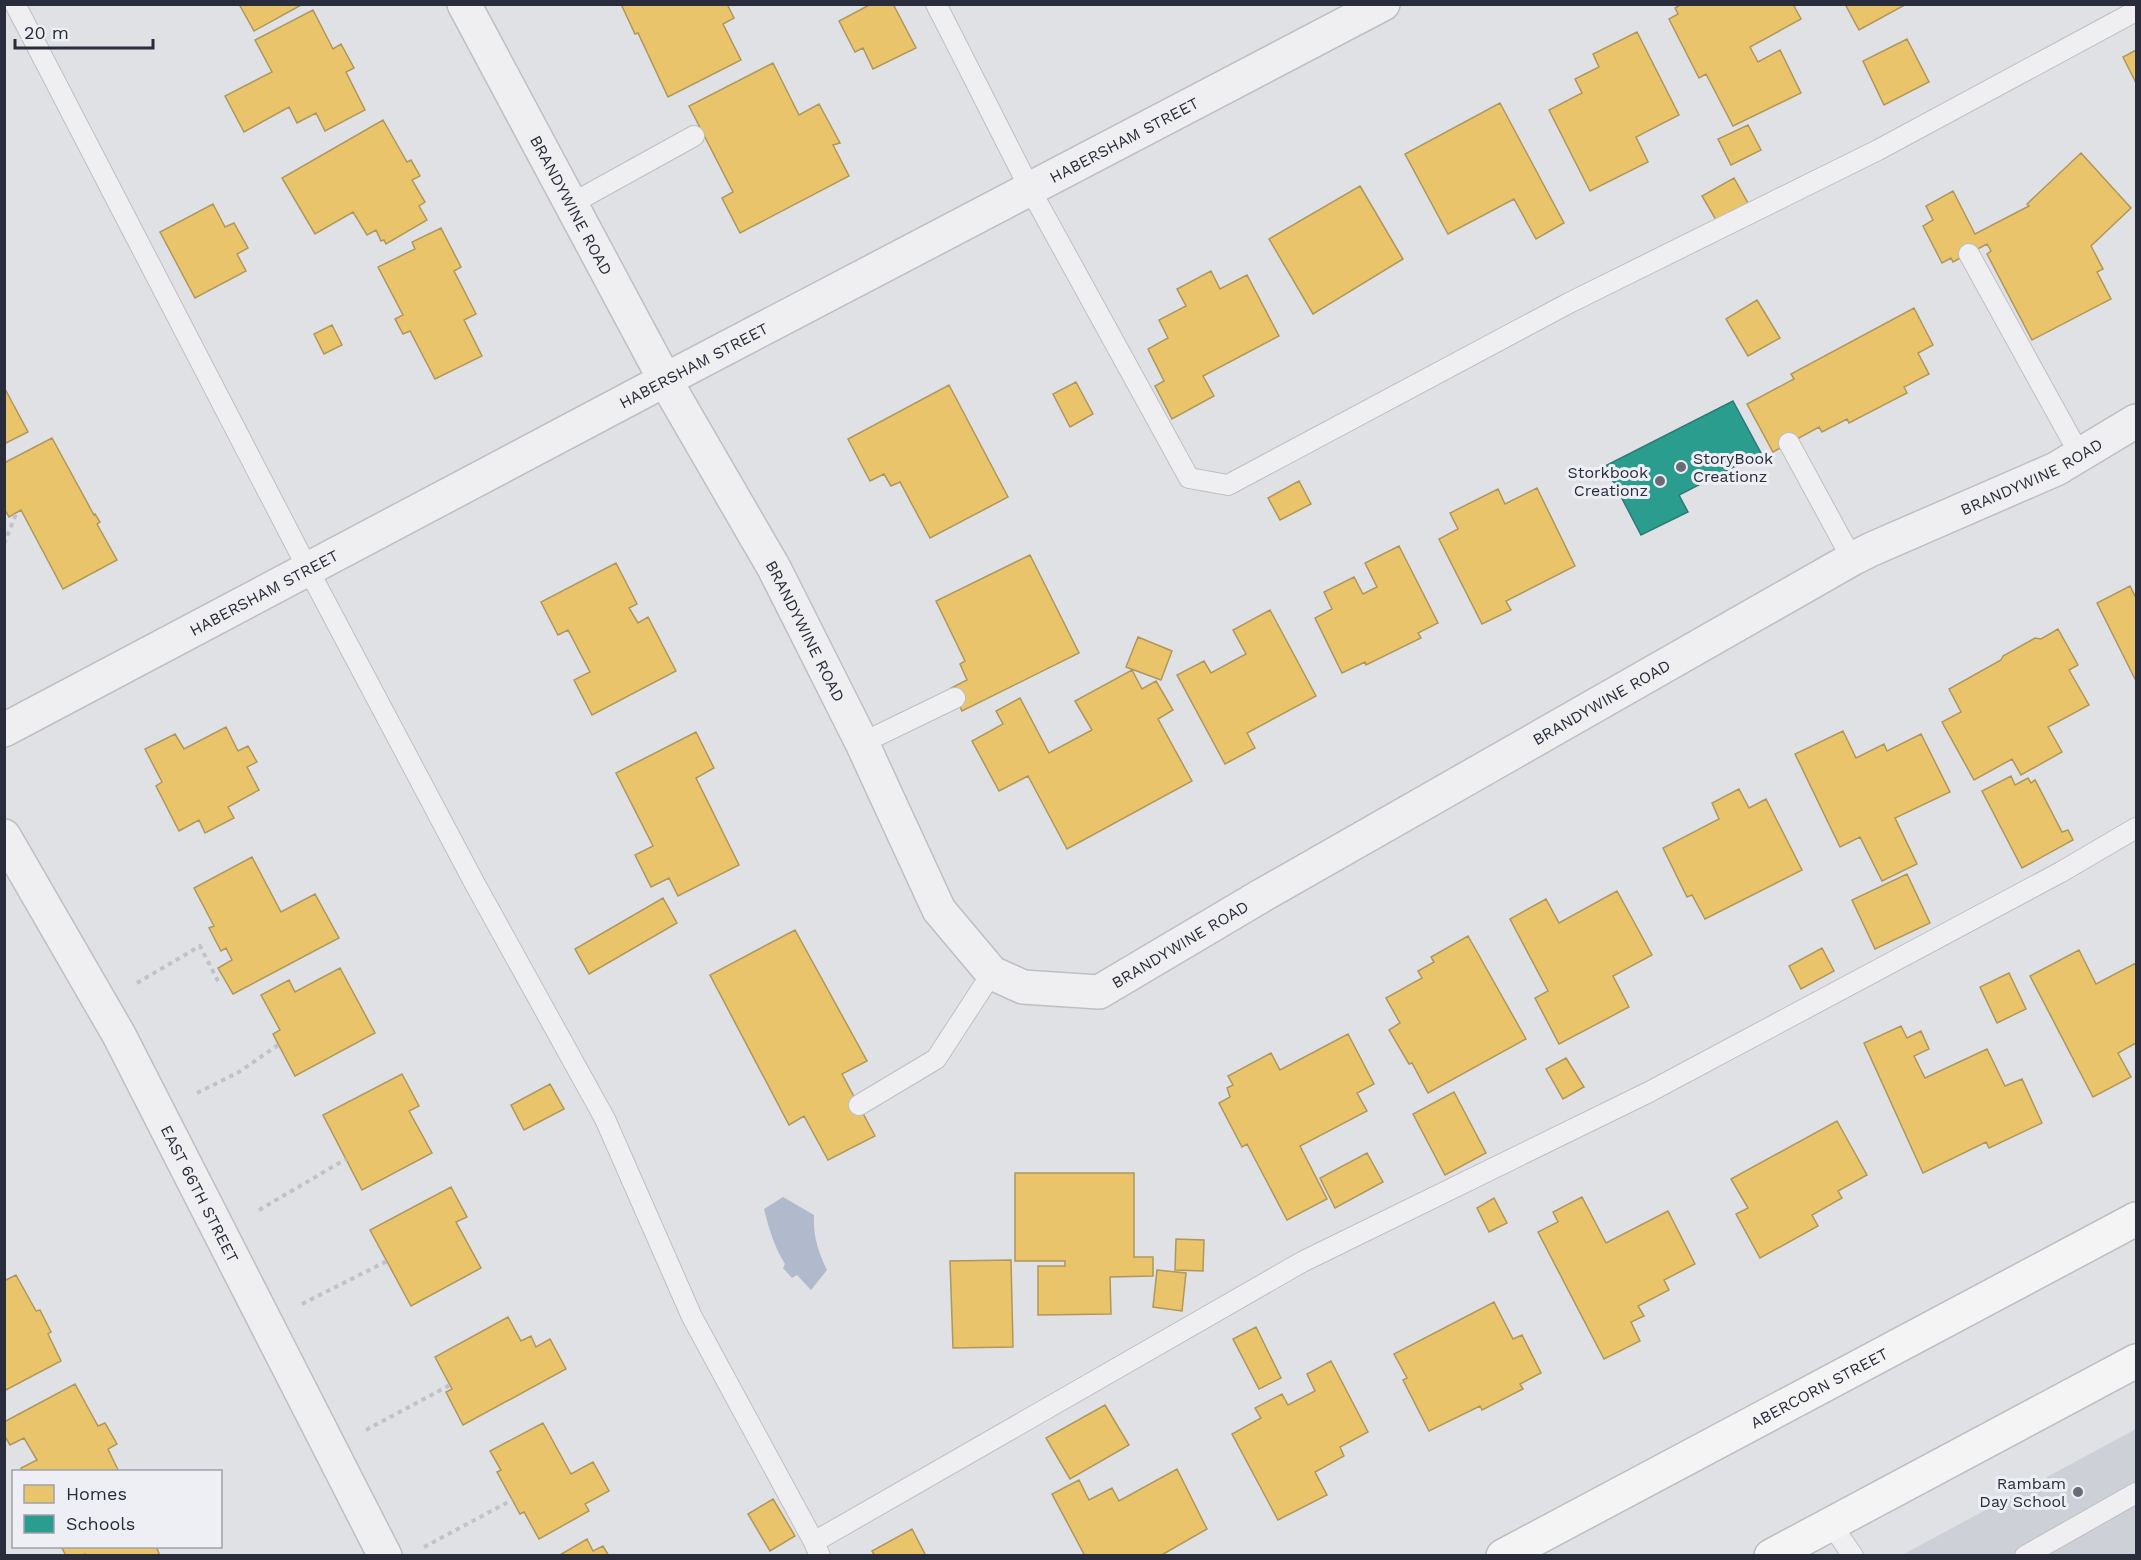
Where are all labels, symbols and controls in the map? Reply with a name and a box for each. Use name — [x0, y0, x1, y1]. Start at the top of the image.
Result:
scale bar — [15, 12, 153, 50]
text: 20 m — [24, 22, 69, 43]
street label: HABERSHAM STREET — [1046, 93, 1202, 187]
street label: BRANDYWINE ROAD — [526, 132, 616, 278]
street label: HABERSHAM STREET — [616, 319, 772, 413]
street label: BRANDYWINE ROAD — [1958, 434, 2106, 519]
place label: StoryBook Creationz — [1693, 449, 1773, 486]
marker: StoryBook Creationz — [1674, 460, 1688, 474]
place label: Storkbook Creationz — [1568, 463, 1648, 500]
marker: Storkbook Creationz — [1653, 474, 1667, 488]
street label: HABERSHAM STREET — [186, 546, 342, 640]
street label: BRANDYWINE ROAD — [762, 557, 849, 705]
street label: BRANDYWINE ROAD — [1529, 656, 1674, 749]
street label: BRANDYWINE ROAD — [1108, 897, 1252, 992]
street label: EAST 66TH STREET — [157, 1122, 243, 1266]
street label: ABERCORN STREET — [1747, 1344, 1891, 1432]
legend — [12, 1470, 222, 1548]
place label: Rambam Day School — [1979, 1474, 2066, 1511]
text: Homes — [66, 1483, 127, 1504]
marker: Rambam Day School — [2071, 1485, 2085, 1499]
text: Schools — [66, 1513, 135, 1534]

